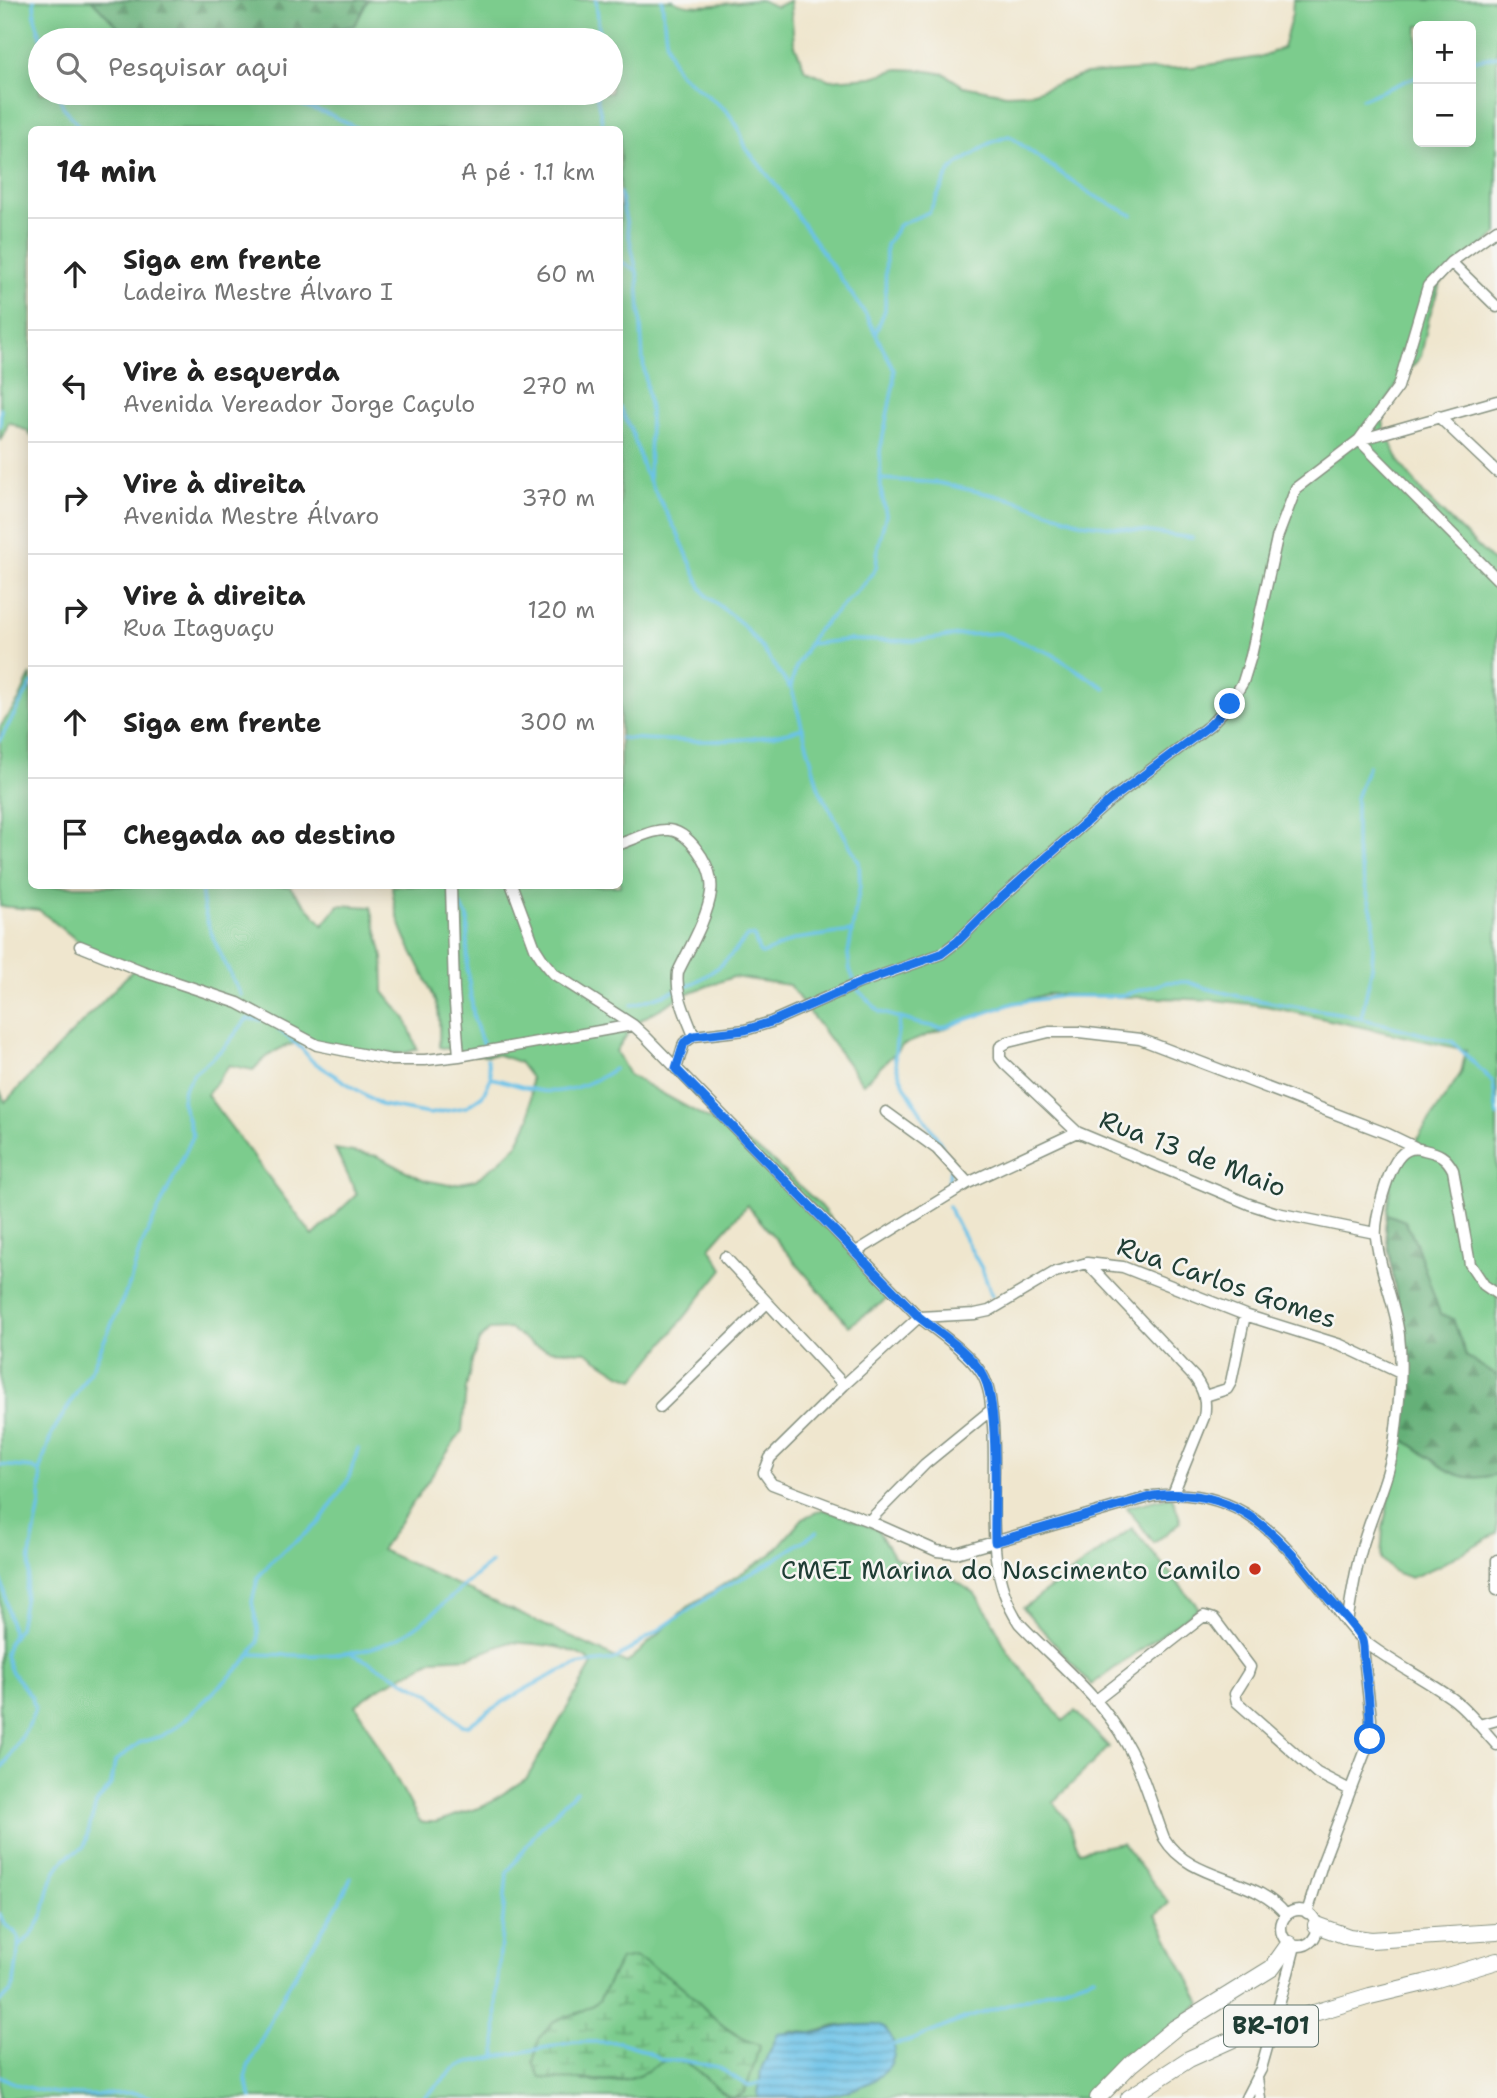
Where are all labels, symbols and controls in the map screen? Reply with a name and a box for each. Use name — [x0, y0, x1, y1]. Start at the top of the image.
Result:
map controls — [1413, 21, 1476, 147]
button: + — [1413, 21, 1476, 84]
search box — [28, 28, 623, 105]
icon: search — [52, 48, 90, 86]
text: Pesquisar aqui — [108, 49, 289, 84]
button: − — [1413, 84, 1476, 147]
text: 14 min — [56, 151, 156, 192]
text: A pé · 1.1 km — [461, 157, 595, 187]
text: Siga em frente — [123, 242, 322, 277]
icon: ahead — [56, 255, 94, 293]
text: 60 m — [536, 259, 595, 289]
text: Ladeira Mestre Álvaro I — [123, 277, 393, 307]
text: Vire à esquerda — [123, 354, 340, 389]
icon: left — [56, 367, 94, 405]
text: 270 m — [521, 371, 595, 401]
text: Avenida Vereador Jorge Caçulo — [123, 389, 475, 419]
text: Vire à direita — [123, 466, 305, 501]
icon: right — [56, 479, 94, 517]
text: 370 m — [522, 483, 595, 513]
text: Avenida Mestre Álvaro — [123, 501, 379, 531]
text: Vire à direita — [123, 578, 305, 613]
icon: right — [56, 591, 94, 629]
text: 120 m — [527, 595, 595, 625]
text: Rua Itaguaçu — [123, 613, 275, 643]
route end — [1214, 688, 1245, 719]
icon: ahead — [56, 703, 94, 741]
text: Siga em frente — [123, 705, 322, 740]
text: 300 m — [520, 707, 595, 737]
icon: arrive — [56, 815, 94, 853]
text: Chegada ao destino — [123, 817, 396, 852]
street label: Rua 13 de Maio — [1095, 1101, 1291, 1205]
street label: Rua Carlos Gomes — [1113, 1228, 1341, 1336]
place label: CMEI Marina do Nascimento Camilo — [781, 1552, 1241, 1587]
marker: CMEI Marina do Nascimento Camilo — [1247, 1561, 1263, 1577]
route start — [1354, 1723, 1385, 1754]
road number: BR-101 — [1224, 2006, 1318, 2047]

